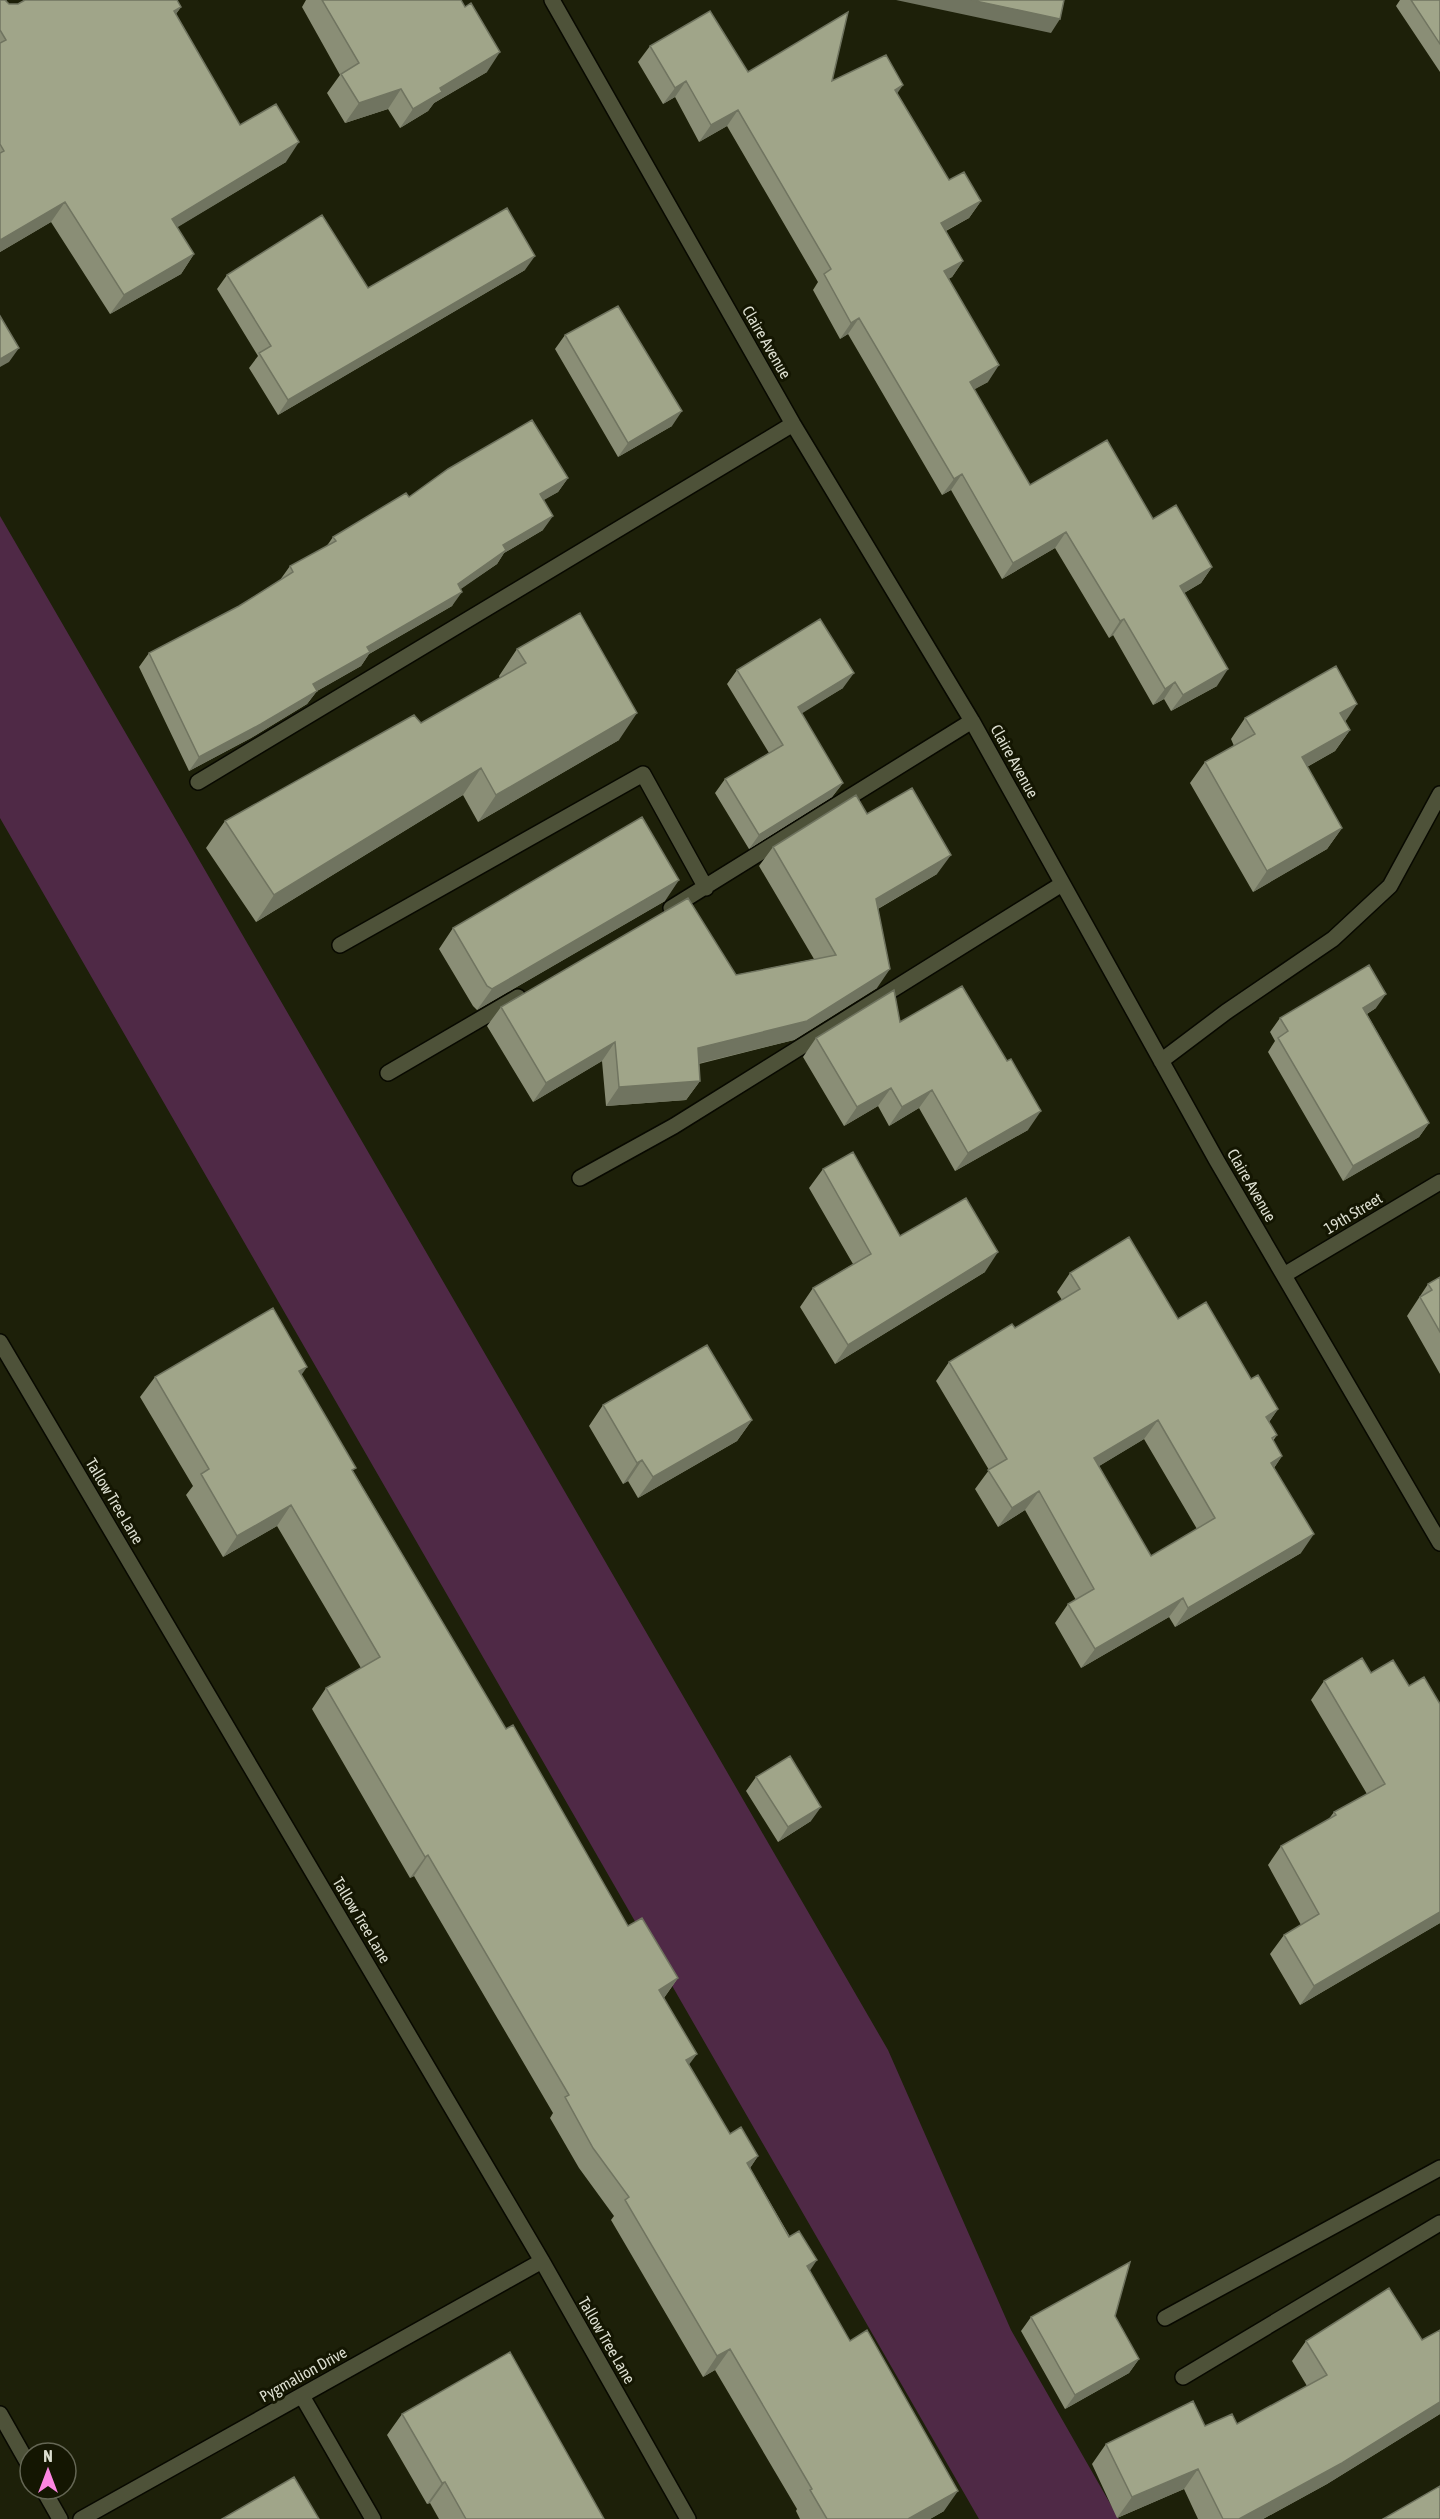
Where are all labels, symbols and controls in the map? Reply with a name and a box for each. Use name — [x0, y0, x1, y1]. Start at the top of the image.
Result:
street label: Claire Avenue — [739, 302, 795, 382]
street label: Claire Avenue — [987, 721, 1043, 801]
street label: Claire Avenue — [1224, 1145, 1280, 1225]
street label: 19th Street — [1321, 1188, 1386, 1237]
street label: Tallow Tree Lane — [82, 1455, 148, 1547]
street label: Tallow Tree Lane — [329, 1874, 395, 1966]
street label: Tallow Tree Lane — [575, 2294, 639, 2386]
street label: Pygmalion Drive — [256, 2343, 350, 2406]
north arrow — [18, 2441, 78, 2501]
text: N — [43, 2447, 53, 2465]

